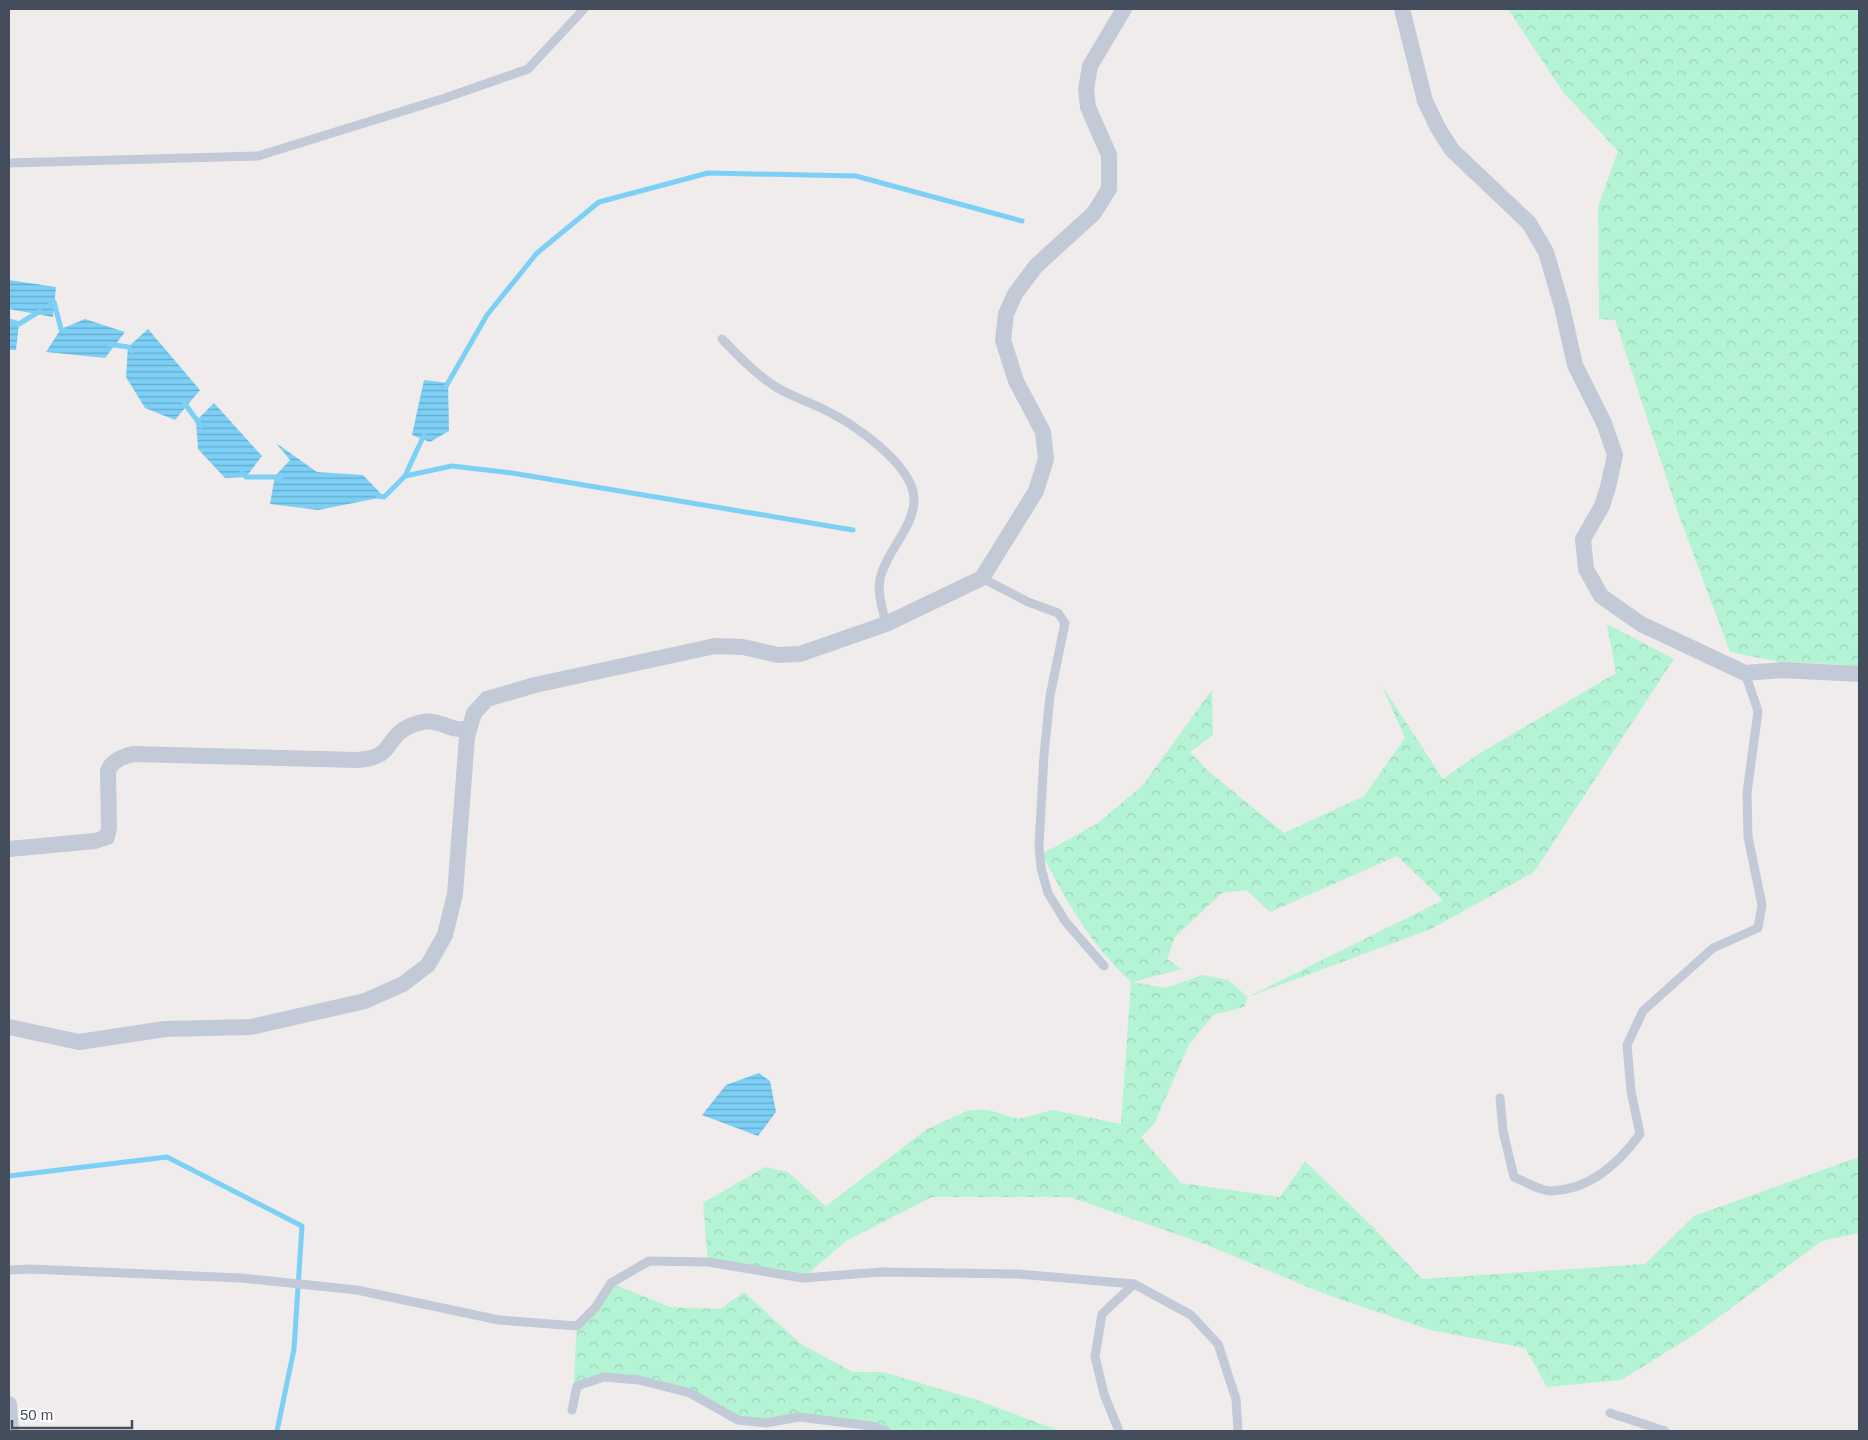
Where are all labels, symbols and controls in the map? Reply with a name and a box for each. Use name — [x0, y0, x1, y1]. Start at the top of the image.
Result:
scale bar — [12, 1398, 132, 1430]
text: 50 m — [20, 1406, 53, 1423]

